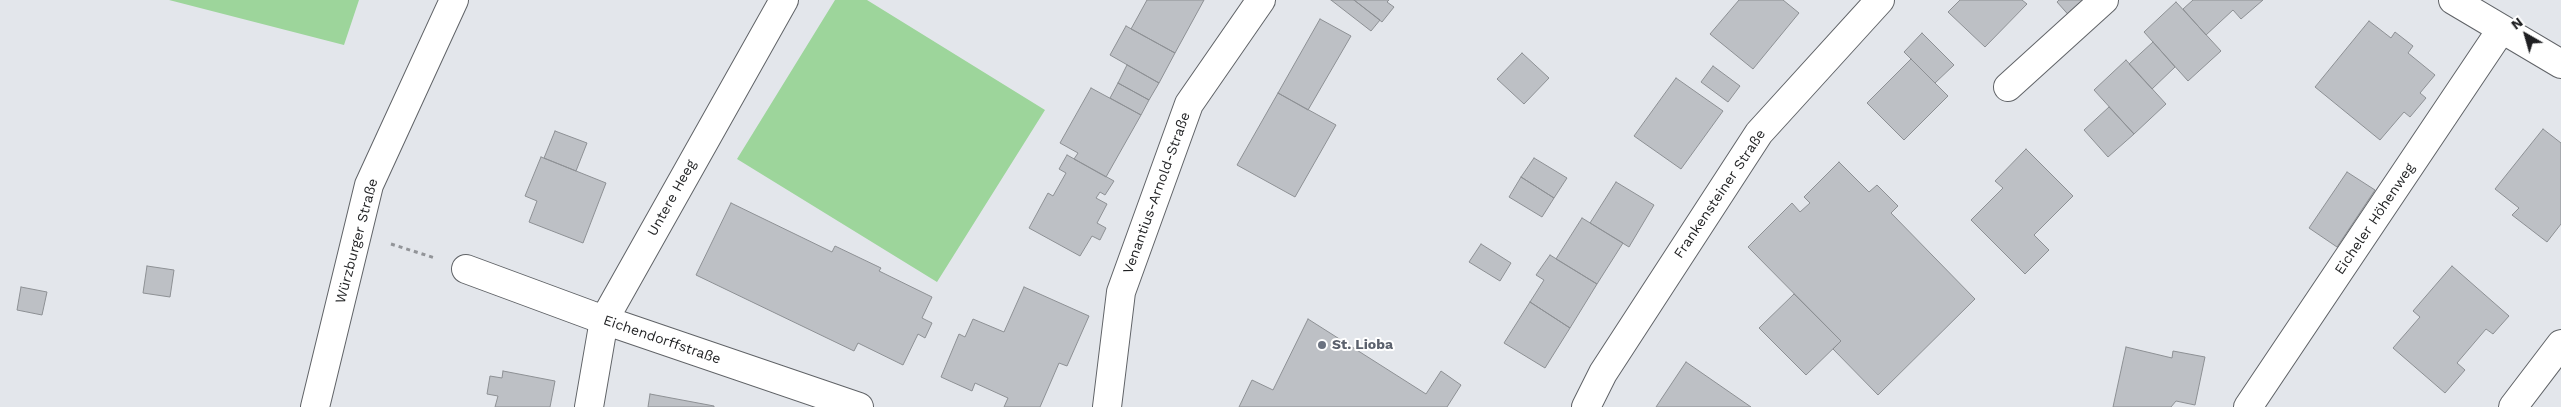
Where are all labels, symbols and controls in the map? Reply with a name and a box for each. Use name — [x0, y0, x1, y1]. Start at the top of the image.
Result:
north arrow — [2501, 10, 2551, 60]
text: N — [2508, 14, 2526, 33]
street label: Venantius-Arnold-Straße — [1120, 110, 1194, 276]
street label: Frankensteiner Straße — [1671, 126, 1769, 262]
street label: Untere Heeg — [644, 157, 700, 239]
street label: Eicheler Höhenweg — [2331, 160, 2419, 278]
street label: Würzburger Straße — [332, 177, 382, 305]
street label: Eichendorffstraße — [601, 312, 723, 368]
place label: St. Lioba — [1332, 337, 1393, 353]
marker: St. Lioba — [1316, 339, 1328, 351]

